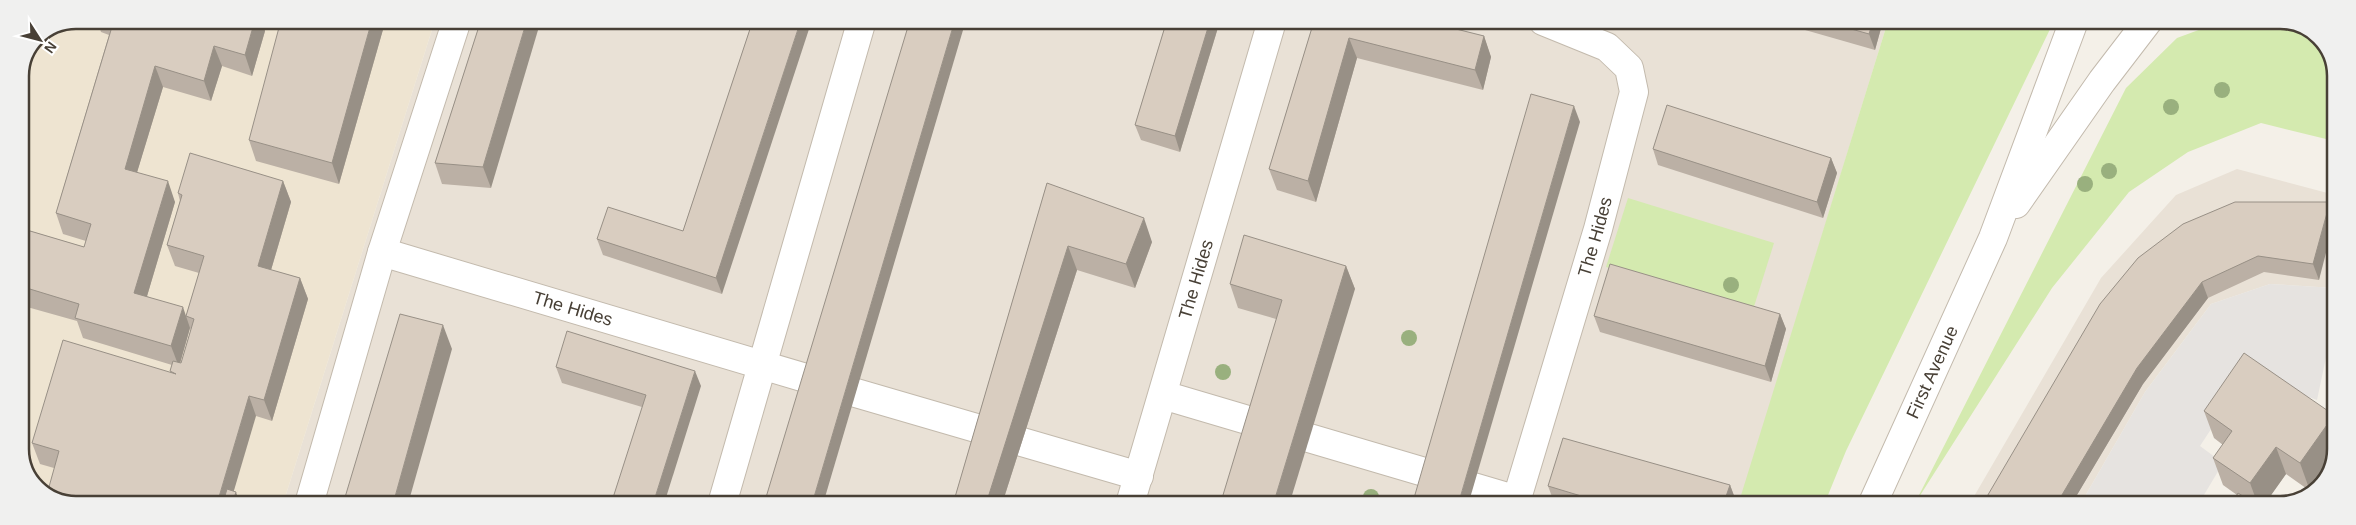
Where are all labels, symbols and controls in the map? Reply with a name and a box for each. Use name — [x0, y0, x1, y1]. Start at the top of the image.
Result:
north arrow — [15, 15, 65, 65]
text: N — [41, 39, 60, 56]
street label: The Hides — [1574, 195, 1616, 279]
street label: The Hides — [1175, 237, 1217, 322]
street label: The Hides — [531, 287, 615, 330]
street label: First Avenue — [1903, 322, 1962, 422]

